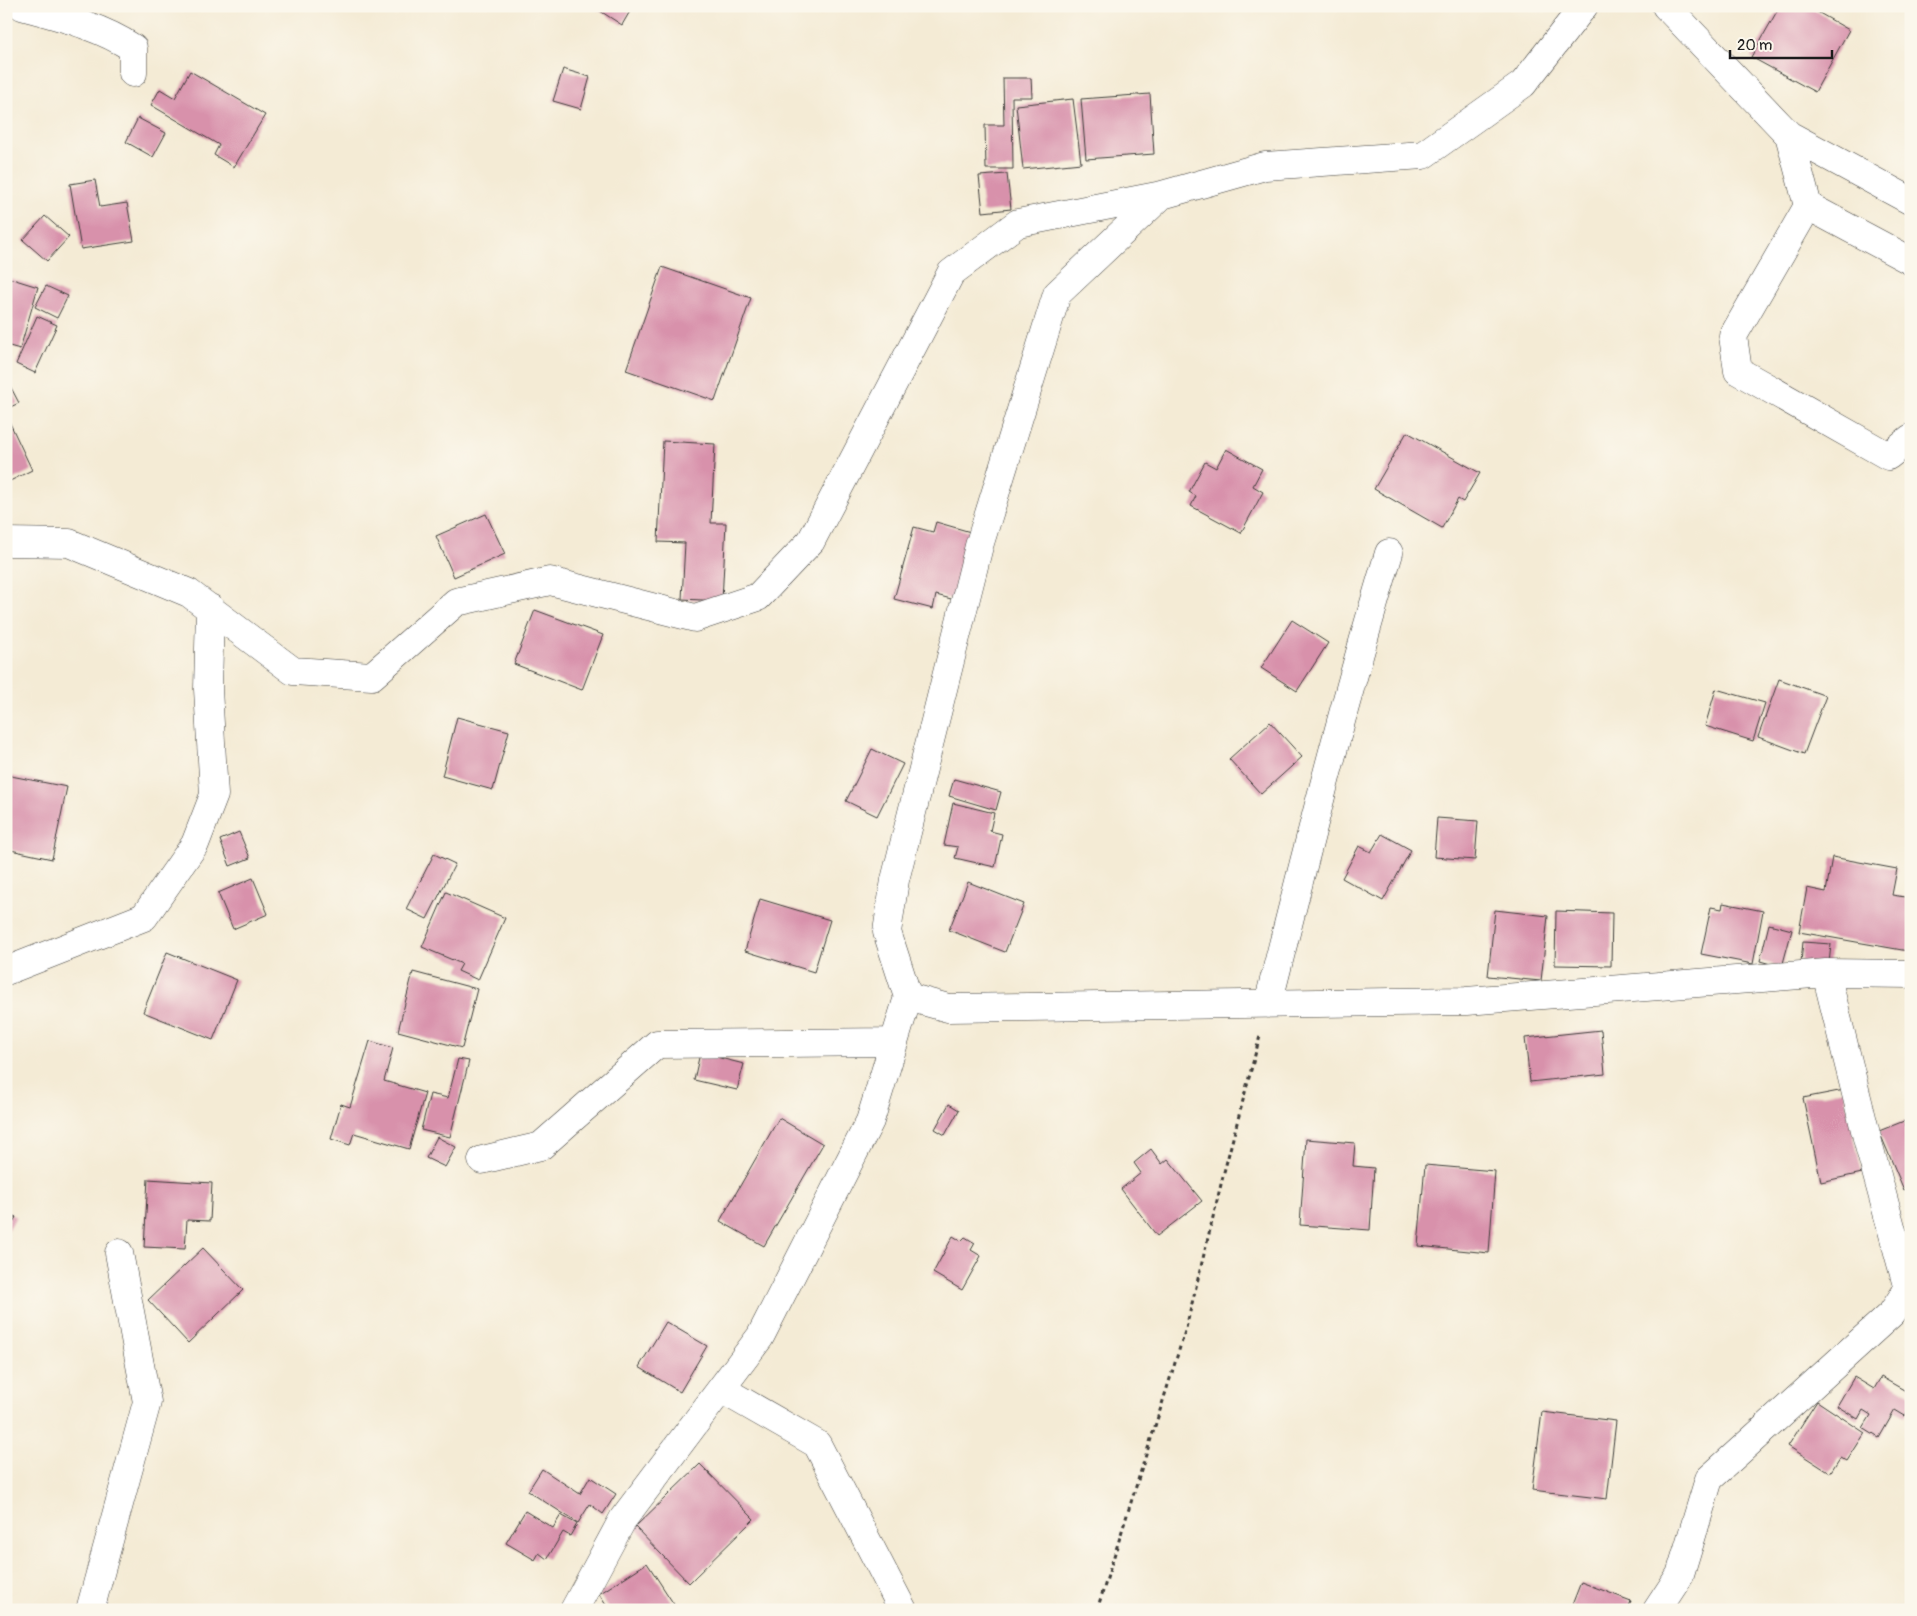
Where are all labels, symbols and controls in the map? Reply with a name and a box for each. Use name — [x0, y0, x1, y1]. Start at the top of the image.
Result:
scale bar — [1730, 28, 1832, 60]
text: 20 m — [1737, 36, 1772, 55]

